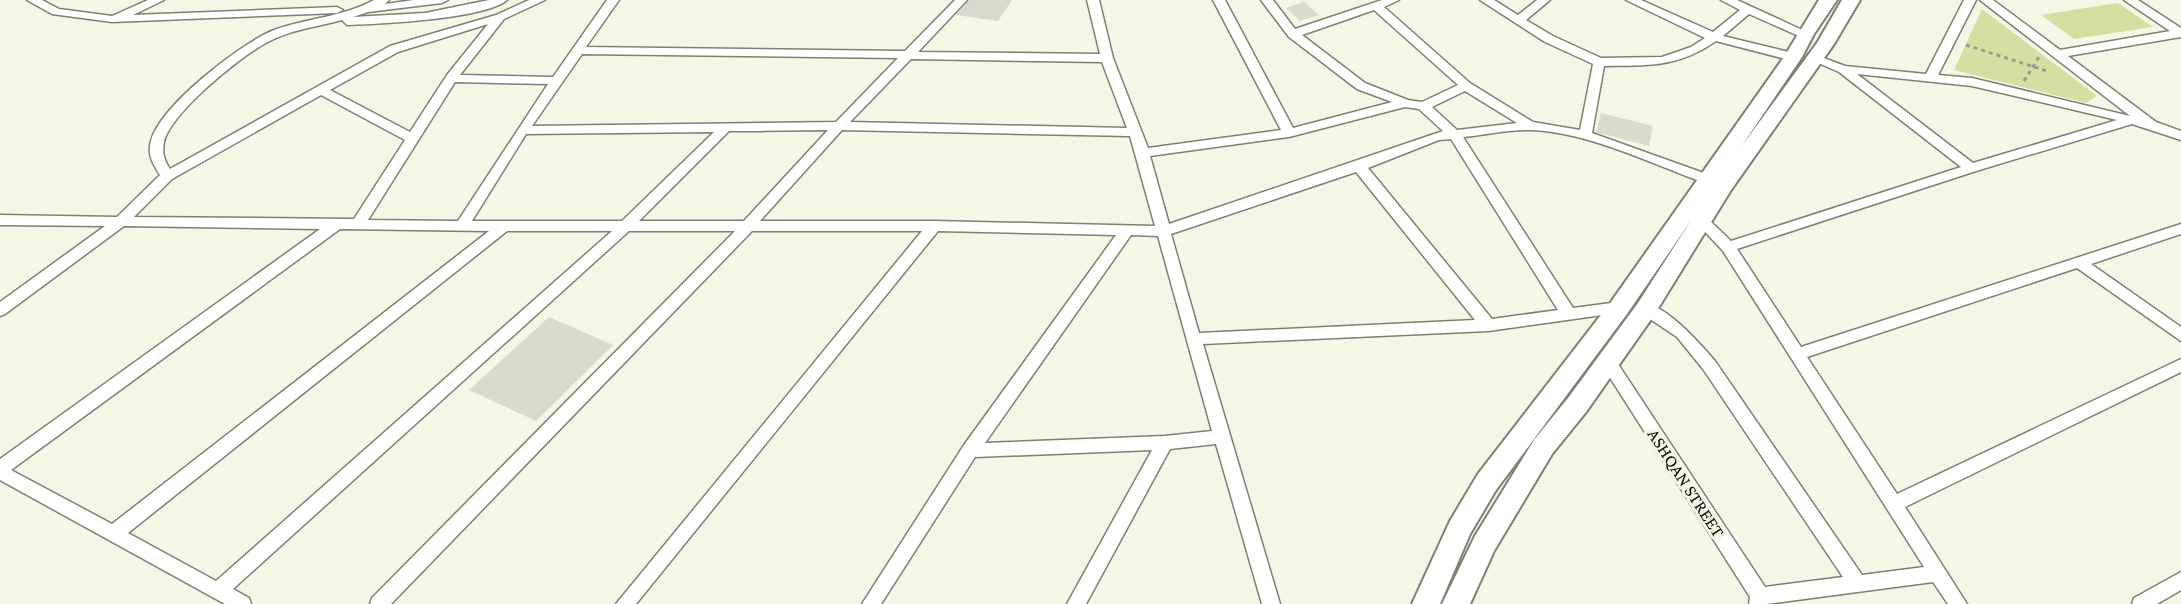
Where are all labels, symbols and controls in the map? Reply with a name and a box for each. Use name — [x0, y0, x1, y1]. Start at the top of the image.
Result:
street label: ASHQAN STREET — [1644, 425, 1729, 541]

